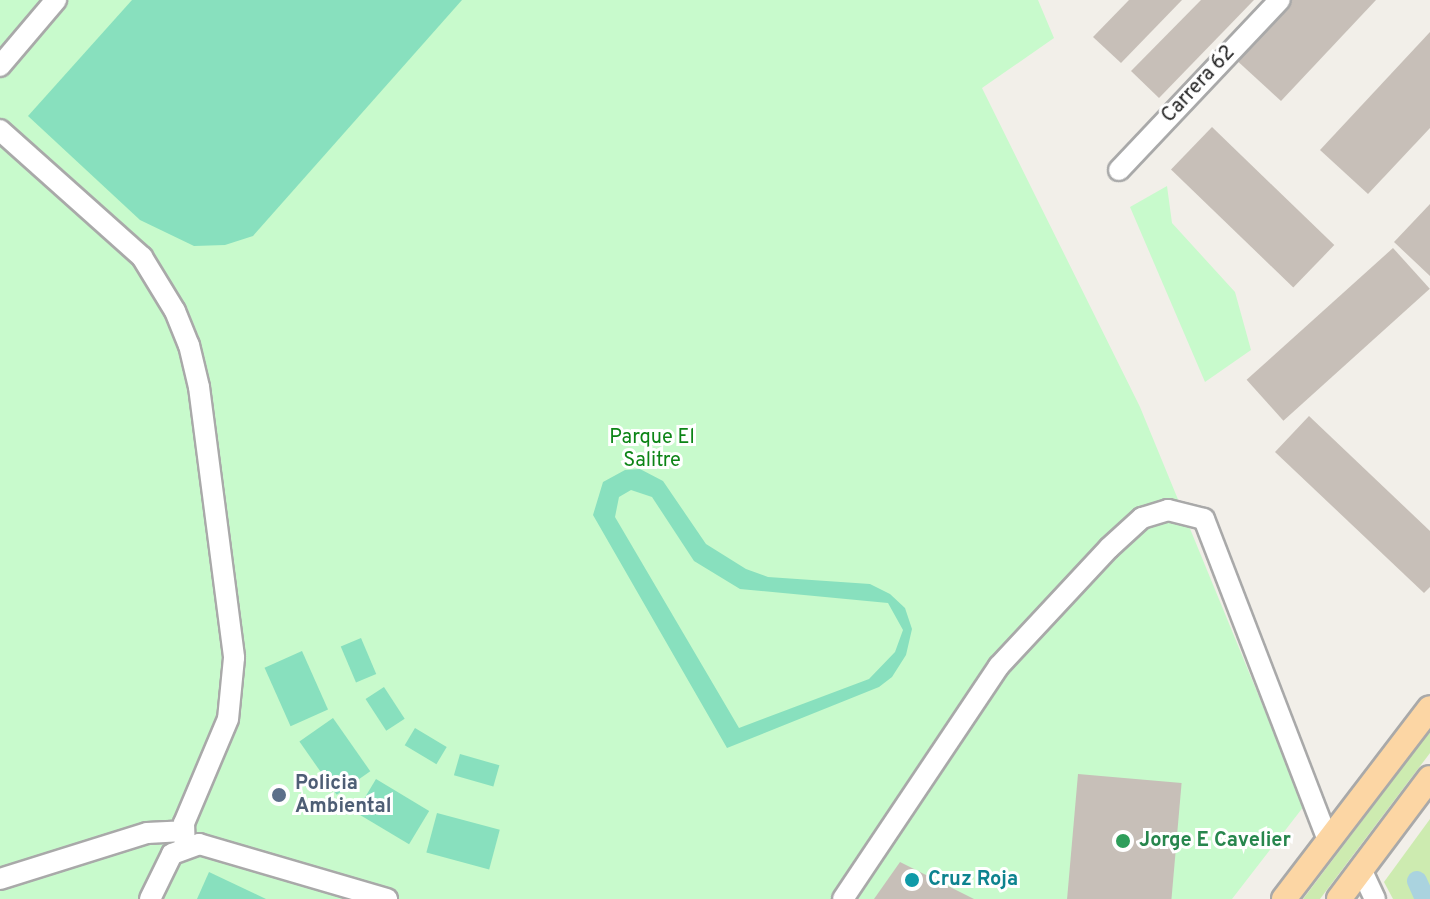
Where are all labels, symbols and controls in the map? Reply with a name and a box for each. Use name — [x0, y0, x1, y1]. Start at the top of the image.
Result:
street label: Carrera 62 — [1157, 42, 1241, 128]
park label: Parque El Salitre — [609, 426, 695, 473]
place label: Policia Ambiental — [295, 772, 392, 819]
marker: Policia Ambiental — [270, 786, 288, 804]
place label: Jorge E Cavelier — [1139, 829, 1291, 853]
marker: Jorge E Cavelier — [1114, 832, 1132, 850]
place label: Cruz Roja — [928, 868, 1018, 892]
marker: Cruz Roja — [903, 871, 921, 889]

